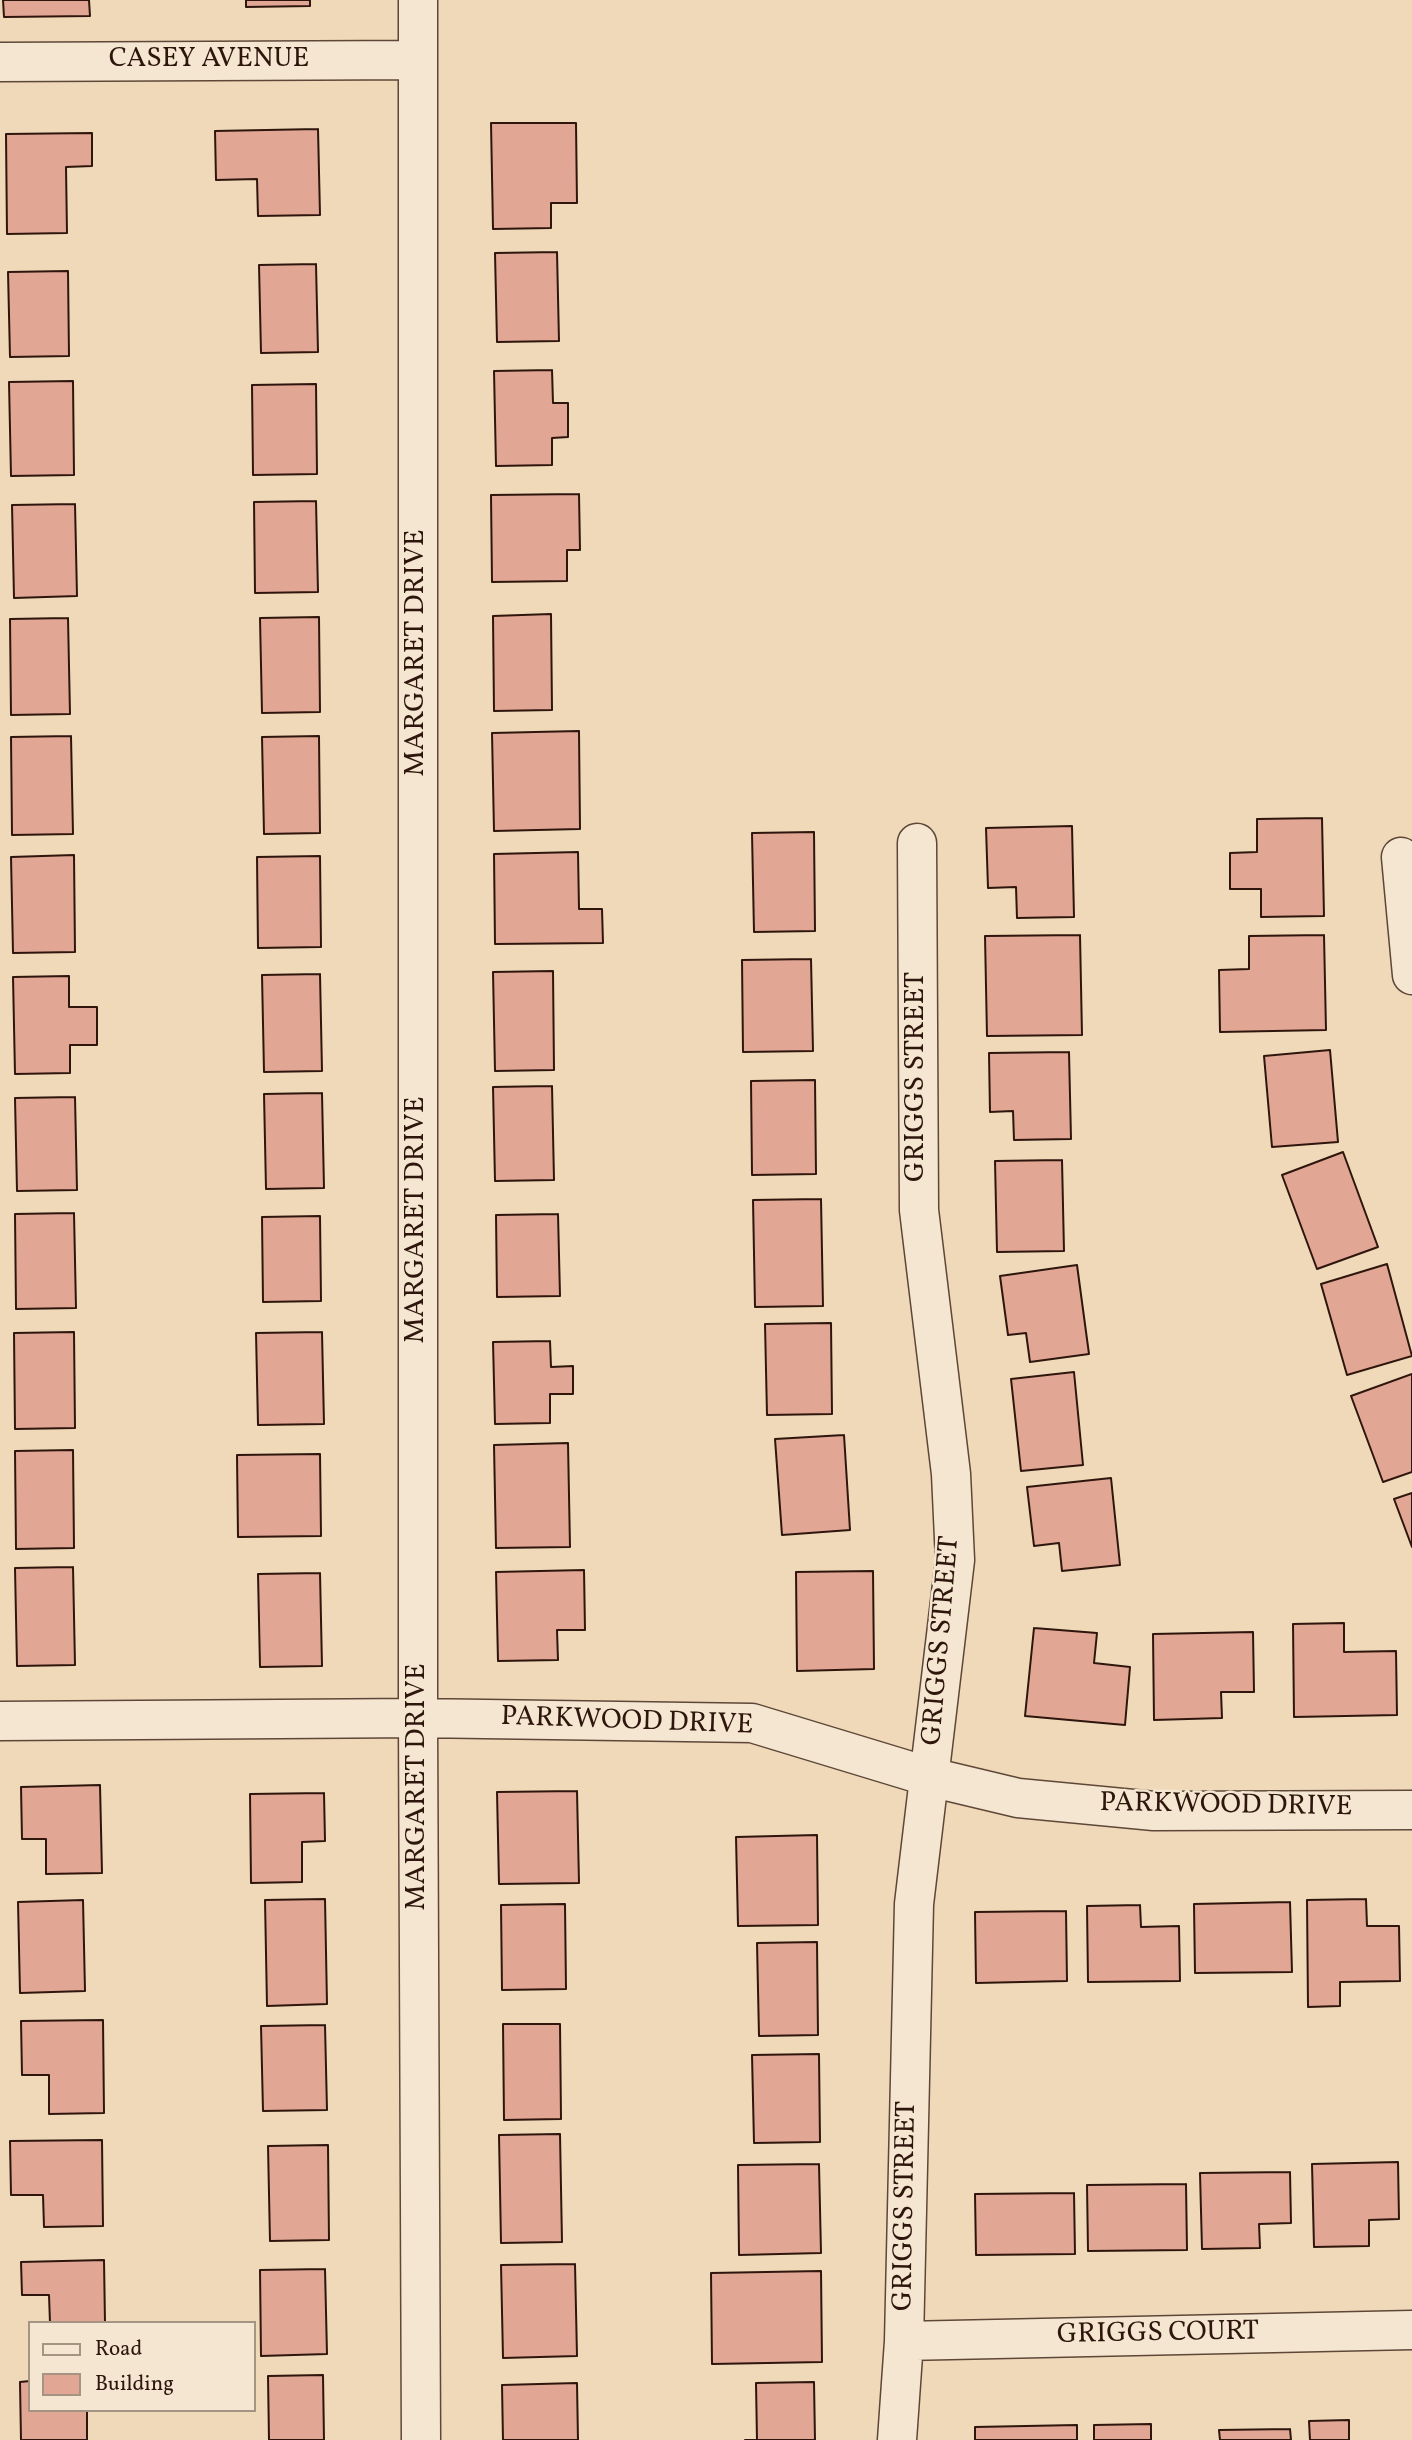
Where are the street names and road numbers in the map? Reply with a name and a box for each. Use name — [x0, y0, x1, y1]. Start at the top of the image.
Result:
street label: CASEY AVENUE — [109, 44, 309, 78]
street label: MARGARET DRIVE — [401, 529, 435, 777]
street label: GRIGGS STREET — [901, 972, 935, 1182]
street label: MARGARET DRIVE — [401, 1096, 435, 1344]
street label: GRIGGS STREET — [917, 1535, 969, 1747]
street label: MARGARET DRIVE — [402, 1663, 436, 1911]
street label: PARKWOOD DRIVE — [500, 1702, 754, 1744]
street label: PARKWOOD DRIVE — [1099, 1788, 1353, 1826]
street label: GRIGGS STREET — [888, 2101, 926, 2311]
street label: GRIGGS COURT — [1057, 2316, 1259, 2354]

